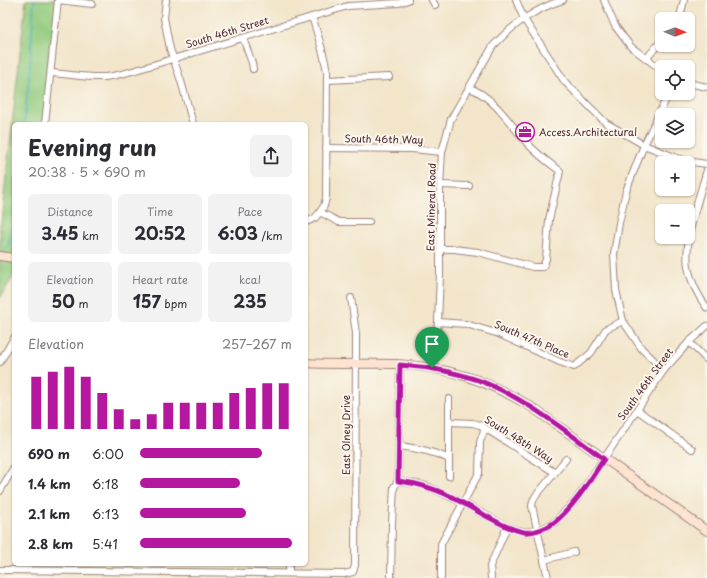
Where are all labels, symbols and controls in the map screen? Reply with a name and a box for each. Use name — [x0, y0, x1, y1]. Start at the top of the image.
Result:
street label: South 46th Street — [184, 12, 270, 51]
north arrow — [655, 12, 695, 52]
map controls — [655, 12, 695, 244]
button: locate — [655, 60, 695, 100]
button: layers — [655, 108, 695, 148]
office icon: Access.Architectural — [514, 121, 536, 143]
place label: Access.Architectural — [539, 124, 637, 139]
text: Evening run — [28, 130, 157, 163]
street label: South 46th Way — [344, 130, 424, 147]
button: share — [250, 135, 292, 177]
button: + — [655, 156, 695, 196]
text: 20:38 · 5 × 690 m — [28, 162, 146, 181]
street label: East Mineral Road — [422, 163, 439, 251]
text: Distance — [47, 203, 93, 220]
text: Time — [147, 203, 173, 220]
text: Pace — [238, 203, 262, 220]
button: − — [655, 204, 695, 244]
text: 3.45 — [41, 220, 79, 246]
text: 20:52 — [134, 220, 186, 246]
text: 6:03 — [217, 220, 258, 246]
text: km — [79, 227, 99, 244]
text: /km — [258, 227, 283, 244]
text: Elevation — [46, 271, 94, 288]
text: Heart rate — [132, 271, 188, 288]
text: kcal — [239, 271, 261, 288]
text: 50 — [52, 288, 75, 314]
text: 157 — [133, 288, 161, 314]
text: 235 — [233, 288, 267, 314]
text: m — [75, 295, 88, 312]
text: bpm — [161, 295, 187, 312]
street label: South 47th Place — [492, 316, 573, 361]
pin — [415, 327, 449, 368]
icon: arrive — [421, 333, 443, 355]
text: Elevation — [28, 334, 84, 353]
text: 257–267 m — [222, 334, 292, 353]
street label: South 46th Street — [613, 345, 676, 423]
street label: East Olney Drive — [338, 395, 353, 475]
street label: South 48th Way — [482, 411, 557, 466]
text: 690 m — [28, 444, 70, 463]
text: 6:00 — [92, 444, 124, 463]
text: 1.4 km — [28, 474, 71, 493]
text: 6:18 — [92, 474, 119, 493]
text: 2.1 km — [28, 504, 70, 523]
text: 6:13 — [92, 504, 119, 523]
text: 2.8 km — [28, 534, 73, 553]
text: 5:41 — [92, 534, 118, 553]

